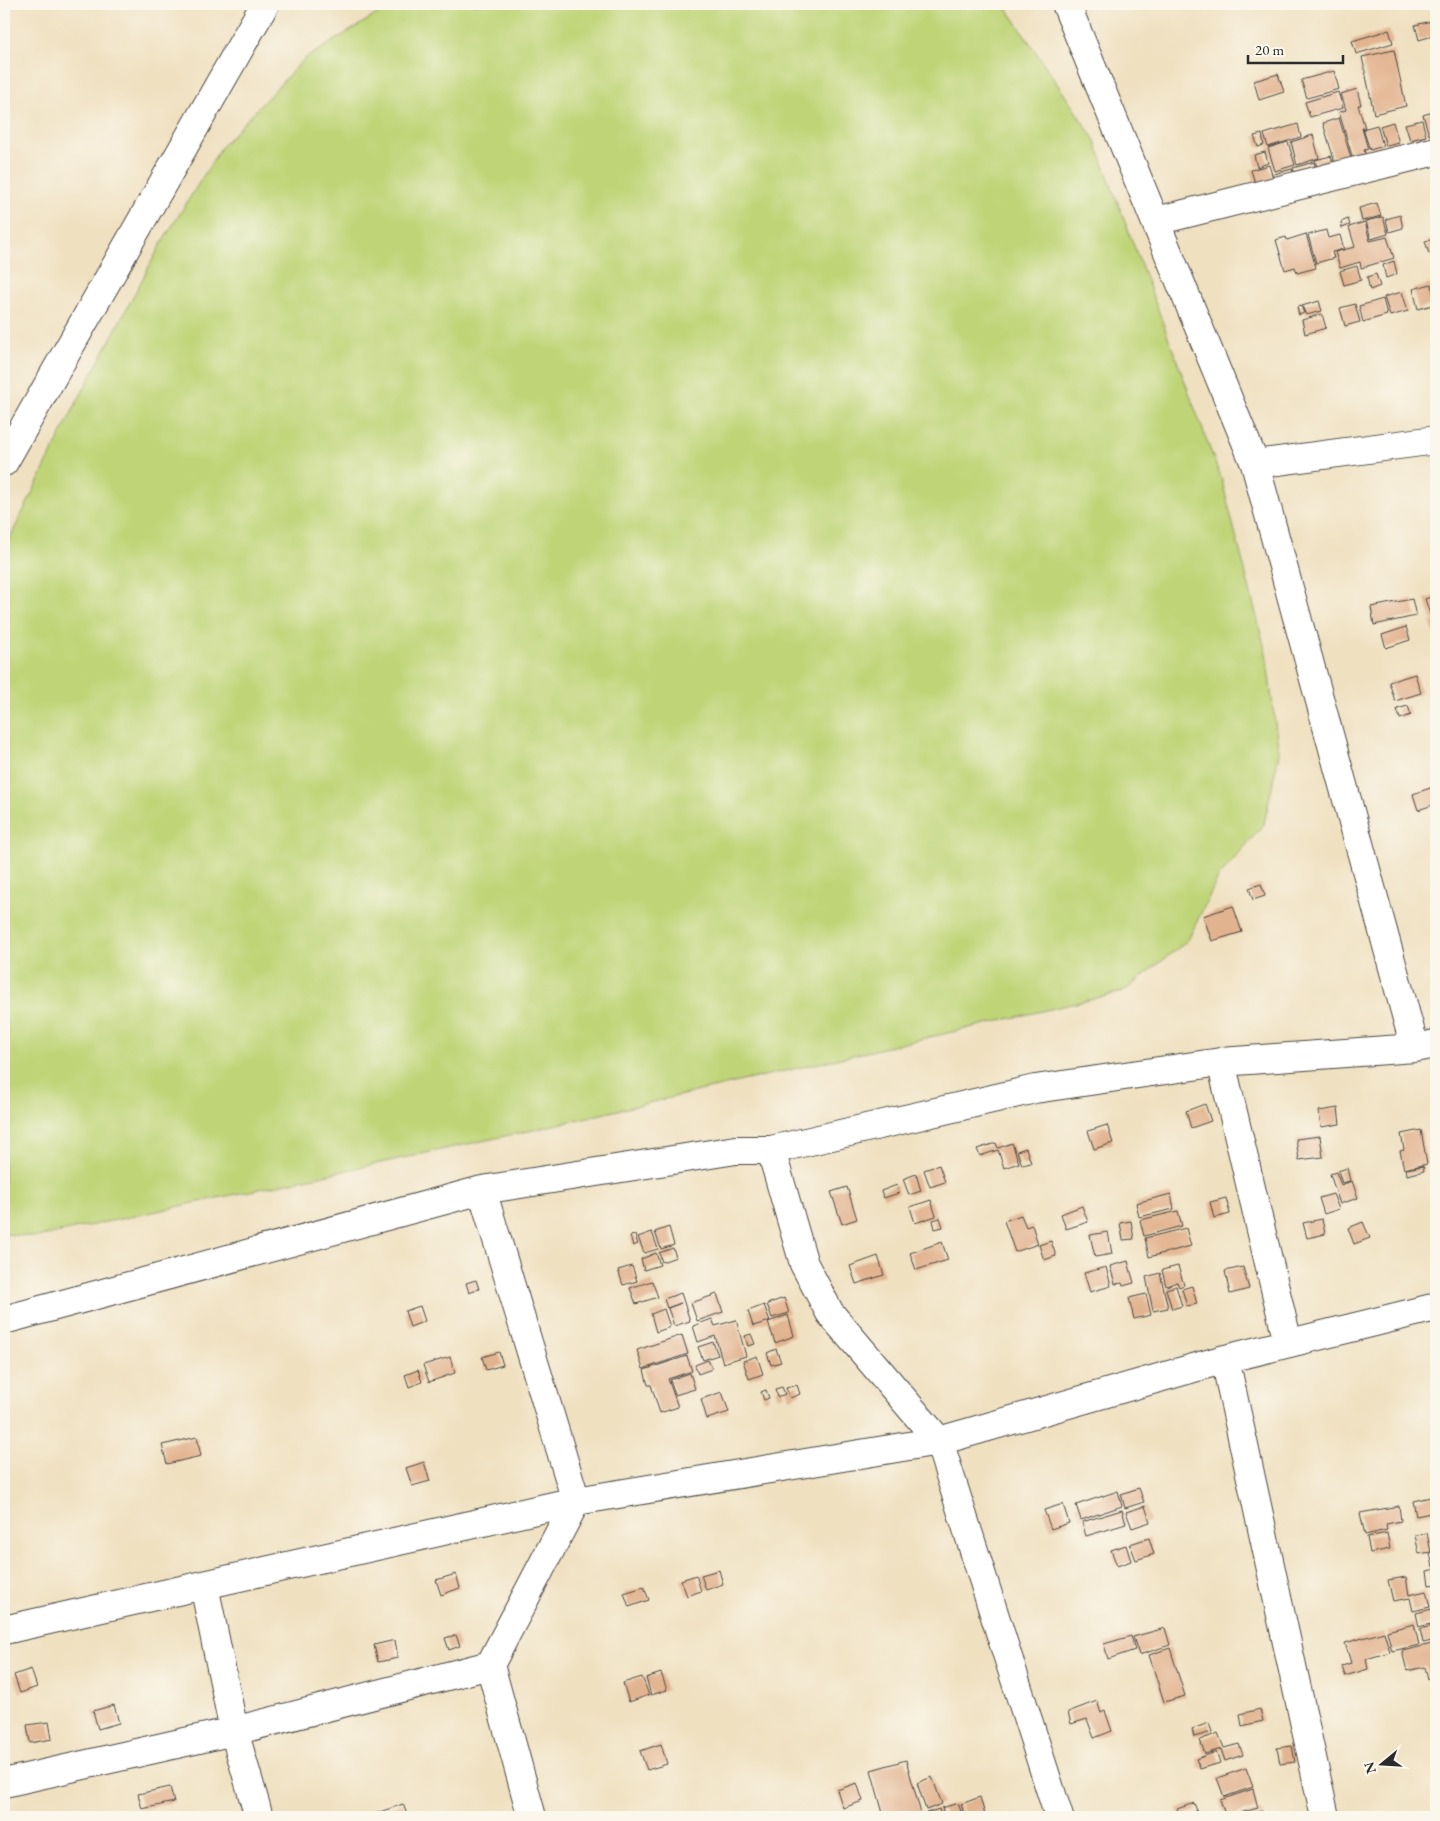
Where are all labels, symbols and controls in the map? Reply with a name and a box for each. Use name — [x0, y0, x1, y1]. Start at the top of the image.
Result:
scale bar — [1248, 32, 1342, 64]
text: 20 m — [1255, 40, 1284, 59]
north arrow — [1358, 1738, 1408, 1788]
text: N — [1359, 1759, 1380, 1776]

